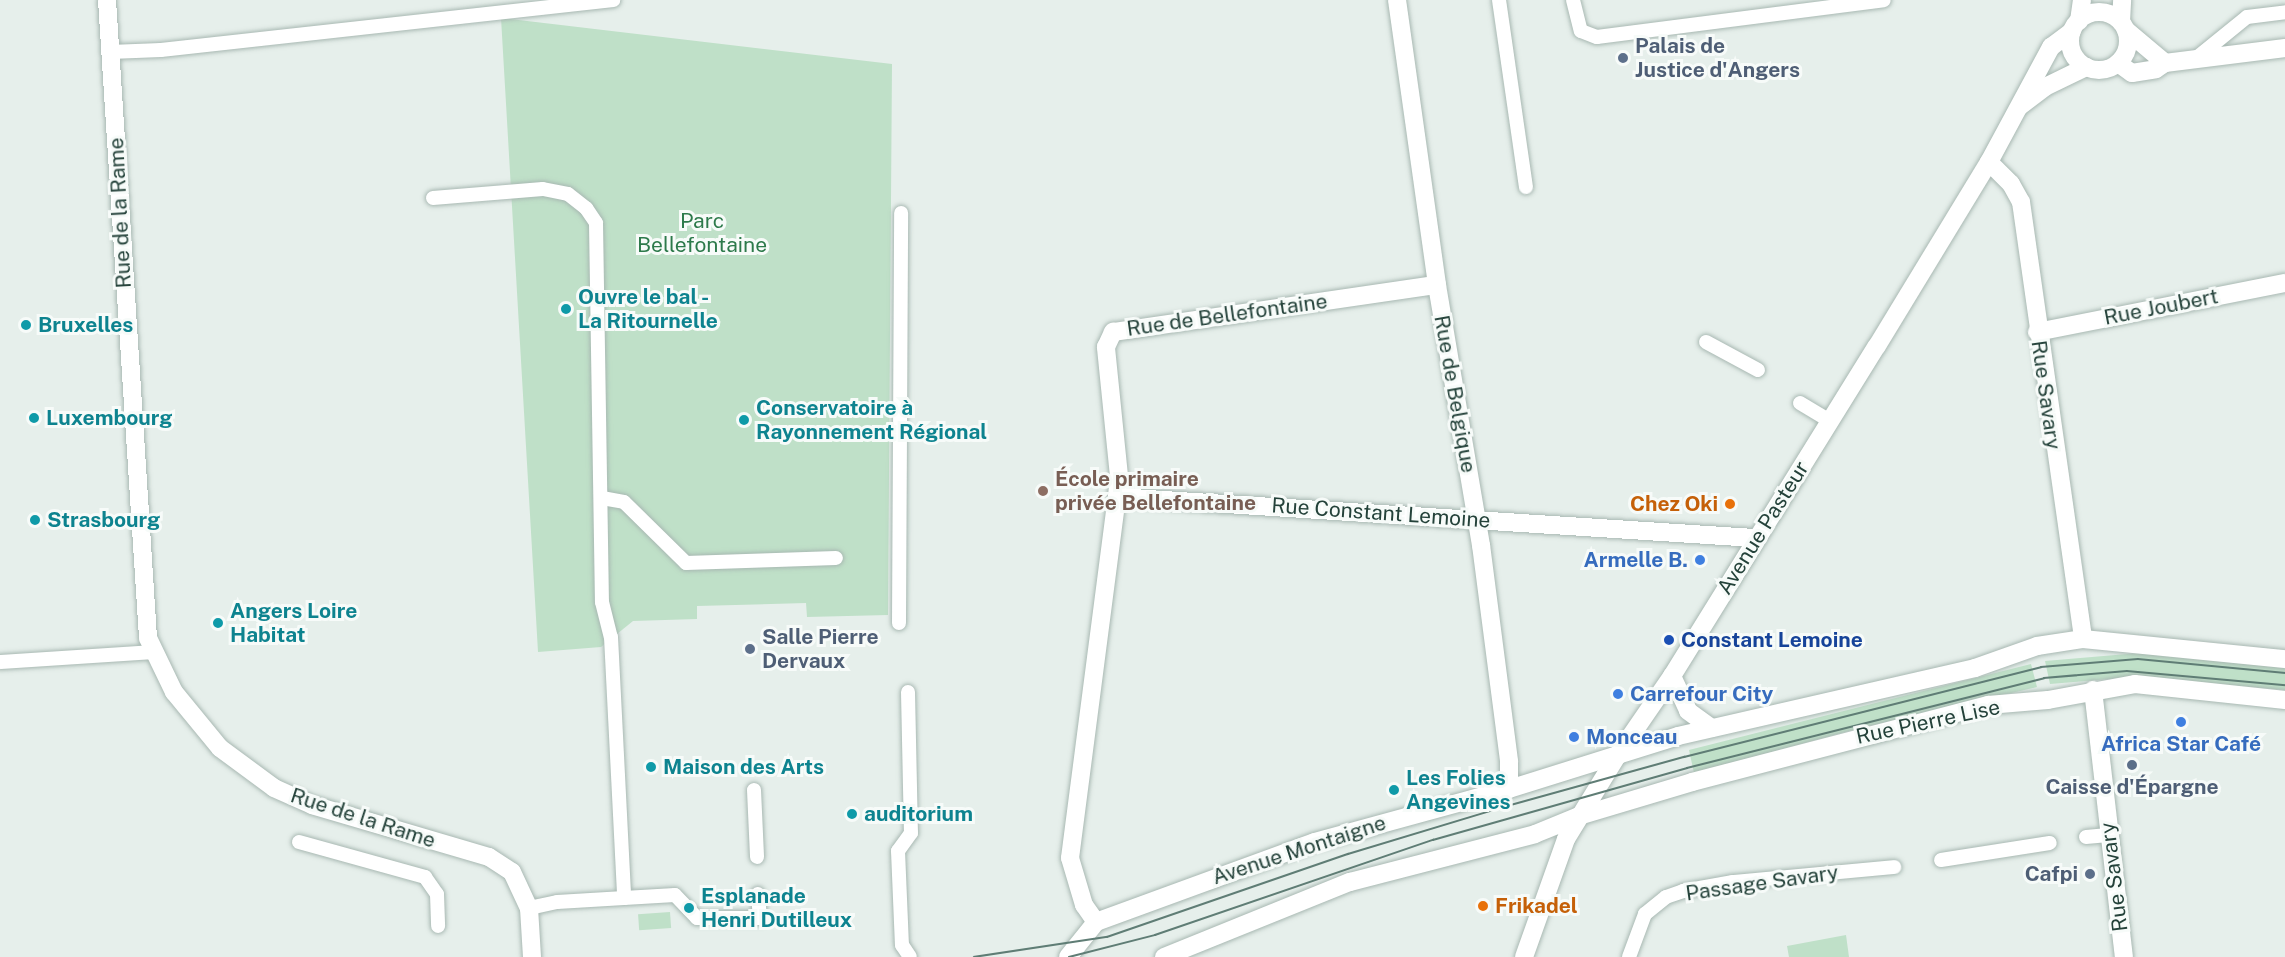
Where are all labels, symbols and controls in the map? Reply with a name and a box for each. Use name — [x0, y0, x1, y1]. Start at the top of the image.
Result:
place label: Palais de Justice d'Angers — [1635, 33, 1800, 83]
marker: Palais de Justice d'Angers — [1616, 51, 1630, 65]
street label: Rue de la Rame — [103, 137, 137, 289]
park label: Parc Bellefontaine — [637, 208, 767, 258]
place label: Ouvre le bal - La Ritournelle — [578, 284, 718, 334]
street label: Rue Joubert — [2102, 284, 2220, 330]
street label: Rue de Bellefontaine — [1125, 288, 1329, 342]
marker: Ouvre le bal - La Ritournelle — [559, 302, 573, 316]
place label: Bruxelles — [38, 312, 133, 338]
street label: Rue de Belgique — [1429, 313, 1481, 475]
marker: Bruxelles — [19, 318, 33, 332]
street label: Rue Savary — [2026, 339, 2066, 451]
place label: Conservatoire à Rayonnement Régional — [756, 395, 987, 445]
place label: Luxembourg — [46, 405, 173, 431]
marker: Luxembourg — [27, 411, 41, 425]
marker: Conservatoire à Rayonnement Régional — [737, 413, 751, 427]
street label: Avenue Pasteur — [1712, 457, 1814, 599]
place label: École primaire privée Bellefontaine — [1055, 466, 1256, 516]
marker: École primaire privée Bellefontaine — [1036, 484, 1050, 498]
place label: Chez Oki — [1630, 491, 1718, 517]
street label: Rue Constant Lemoine — [1271, 493, 1491, 533]
marker: Chez Oki — [1723, 497, 1737, 511]
place label: Strasbourg — [47, 507, 160, 533]
marker: Strasbourg — [28, 513, 42, 527]
place label: Armelle B. — [1583, 547, 1688, 573]
marker: Armelle B. — [1693, 553, 1707, 567]
place label: Angers Loire Habitat — [230, 598, 358, 648]
marker: Angers Loire Habitat — [211, 616, 225, 630]
place label: Salle Pierre Dervaux — [762, 624, 879, 674]
place label: Constant Lemoine — [1681, 627, 1863, 653]
marker: Constant Lemoine — [1662, 633, 1676, 647]
marker: Salle Pierre Dervaux — [743, 642, 757, 656]
place label: Carrefour City — [1630, 681, 1773, 707]
marker: Carrefour City — [1611, 687, 1625, 701]
street label: Rue Pierre Lise — [1854, 694, 2002, 750]
marker: Africa Star Café — [2174, 715, 2188, 729]
place label: Monceau — [1586, 724, 1677, 750]
marker: Monceau — [1567, 730, 1581, 744]
place label: Africa Star Café — [2101, 731, 2261, 757]
place label: Maison des Arts — [663, 754, 824, 780]
marker: Caisse d'Épargne — [2125, 758, 2139, 772]
marker: Maison des Arts — [644, 760, 658, 774]
place label: Les Folies Angevines — [1406, 765, 1511, 815]
place label: Caisse d'Épargne — [2045, 774, 2219, 800]
street label: Rue de la Rame — [287, 783, 439, 853]
marker: Les Folies Angevines — [1387, 783, 1401, 797]
place label: auditorium — [864, 801, 973, 827]
marker: auditorium — [845, 807, 859, 821]
street label: Avenue Montaigne — [1209, 810, 1389, 890]
street label: Rue Savary — [2095, 821, 2133, 933]
street label: Passage Savary — [1684, 860, 1840, 906]
place label: Cafpi — [2025, 861, 2078, 887]
marker: Cafpi — [2083, 867, 2097, 881]
place label: Esplanade Henri Dutilleux — [701, 883, 852, 933]
place label: Frikadel — [1495, 893, 1578, 919]
marker: Frikadel — [1476, 899, 1490, 913]
marker: Esplanade Henri Dutilleux — [682, 901, 696, 915]

